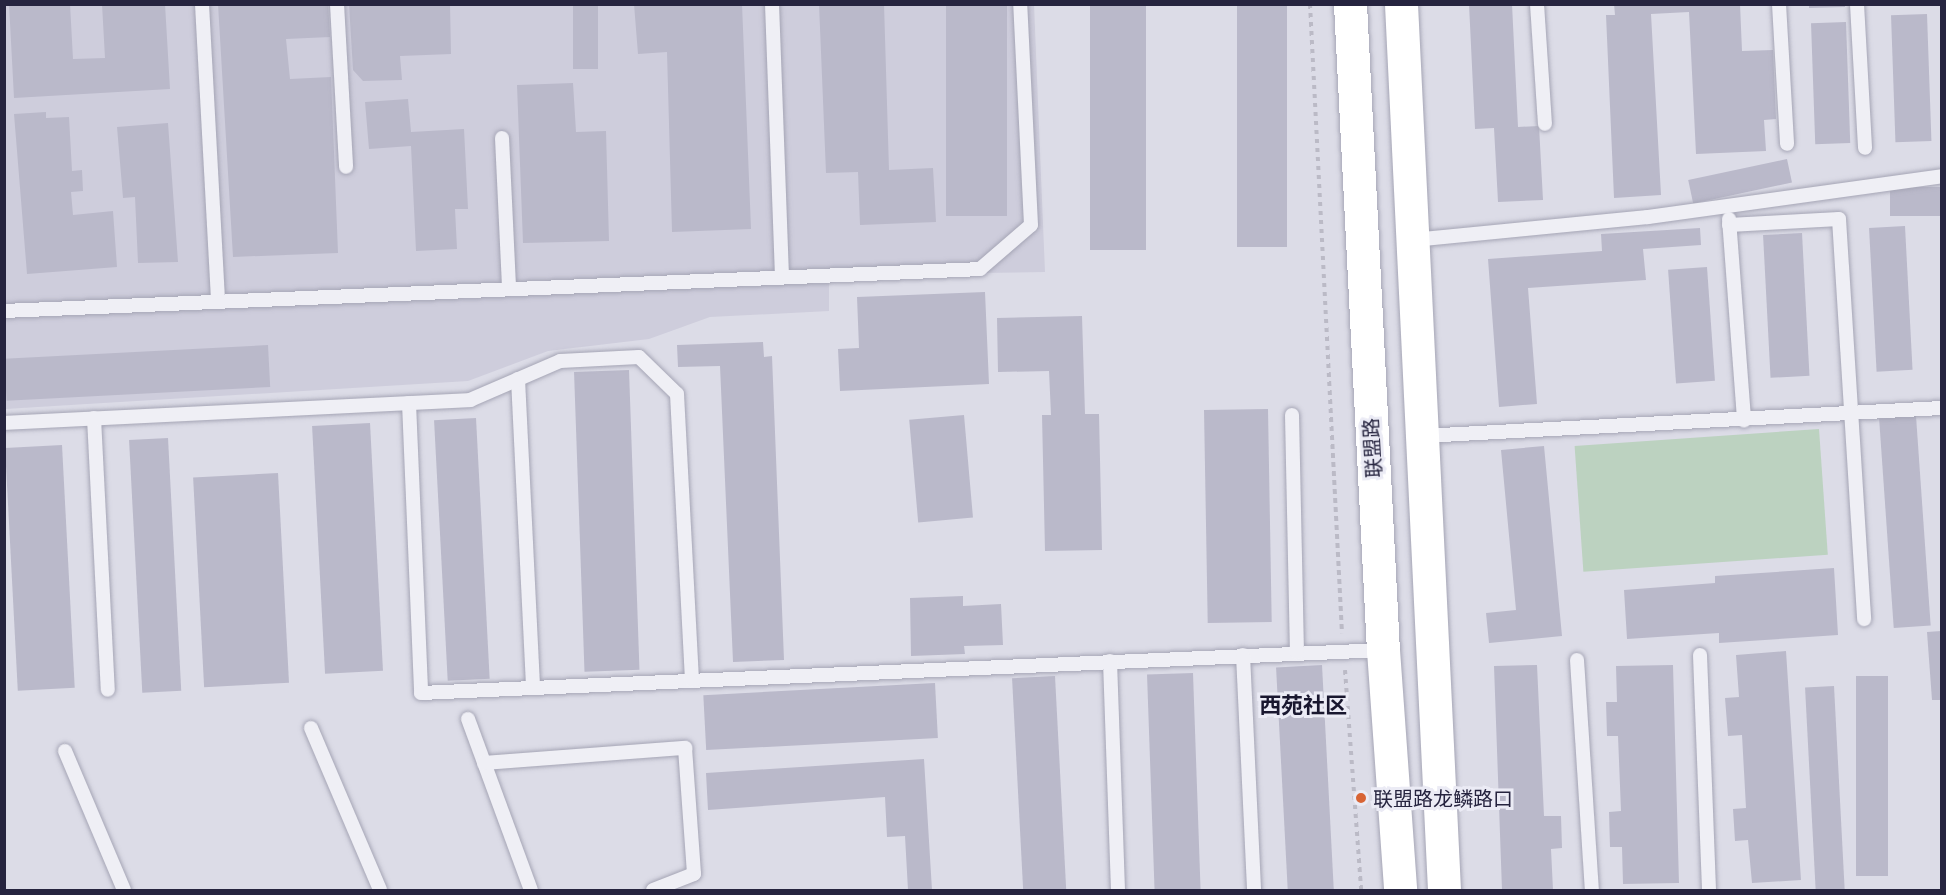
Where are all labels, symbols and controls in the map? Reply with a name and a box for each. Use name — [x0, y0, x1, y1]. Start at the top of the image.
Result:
street label: 联盟路 — [1358, 417, 1386, 479]
district label: 西苑社区 — [1259, 692, 1347, 718]
place label: 联盟路龙鳞路口 — [1373, 786, 1513, 810]
marker: 联盟路龙鳞路口 — [1354, 791, 1368, 805]

